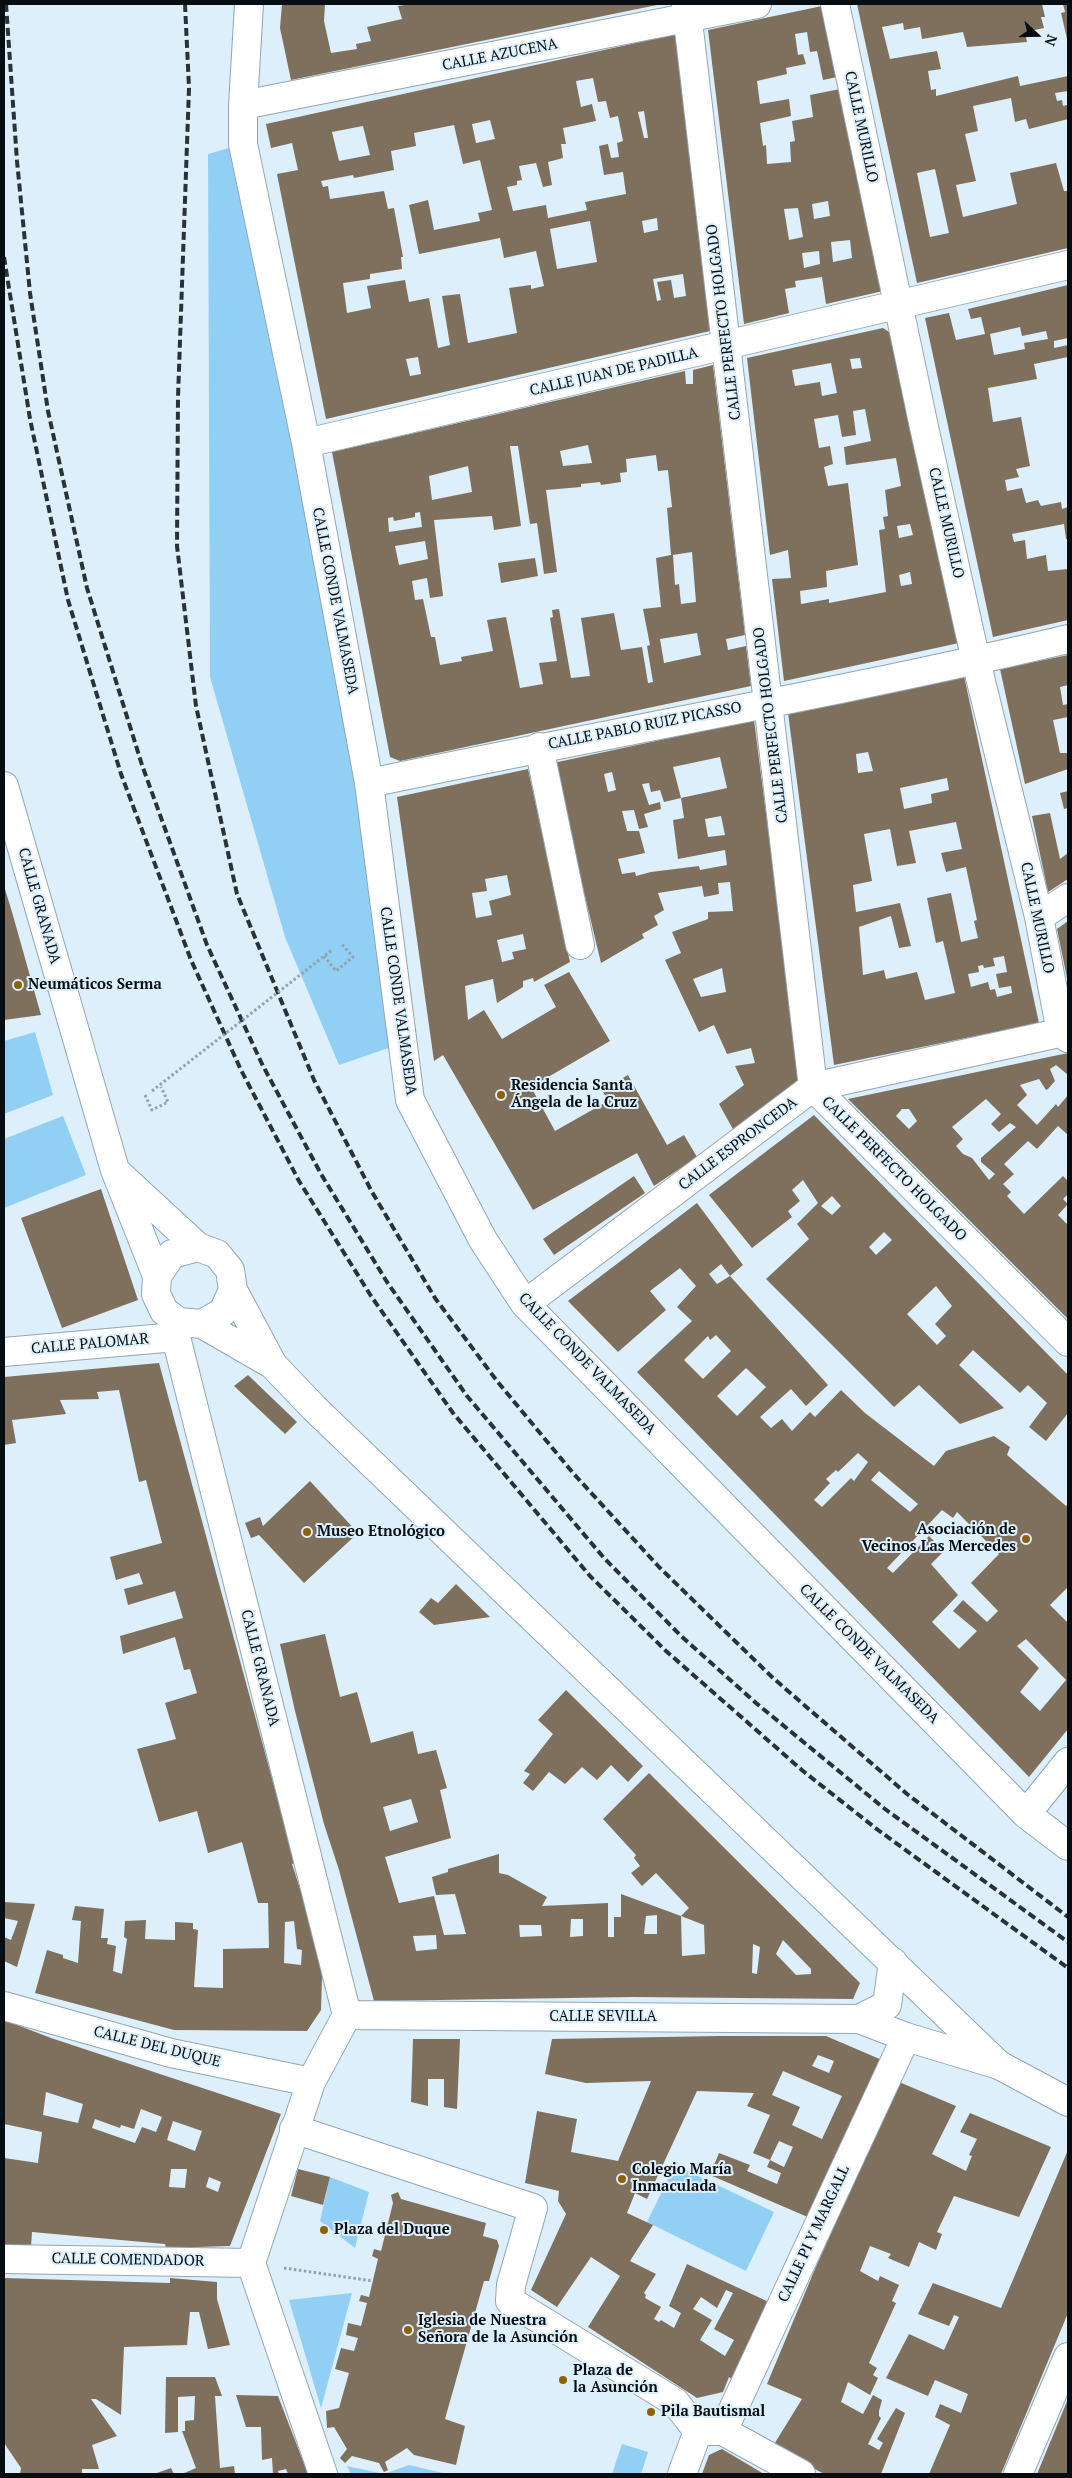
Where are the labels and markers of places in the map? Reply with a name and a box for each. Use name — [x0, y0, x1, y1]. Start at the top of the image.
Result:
place label: Neumáticos Serma — [28, 976, 162, 994]
marker: Neumáticos Serma — [12, 979, 24, 991]
place label: Residencia Santa Ángela de la Cruz — [511, 1077, 637, 1112]
marker: Residencia Santa Ángela de la Cruz — [495, 1089, 507, 1101]
place label: Asociación de Vecinos Las Mercedes — [861, 1521, 1016, 1556]
place label: Museo Etnológico — [317, 1523, 445, 1541]
marker: Museo Etnológico — [301, 1526, 313, 1538]
marker: Asociación de Vecinos Las Mercedes — [1020, 1533, 1032, 1545]
place label: Colegio María Inmaculada — [632, 2161, 732, 2196]
marker: Colegio María Inmaculada — [616, 2173, 628, 2185]
place label: Plaza del Duque — [334, 2221, 450, 2239]
marker: Plaza del Duque — [318, 2224, 330, 2236]
place label: Iglesia de Nuestra Señora de la Asunción — [418, 2312, 578, 2347]
marker: Iglesia de Nuestra Señora de la Asunción — [402, 2324, 414, 2336]
place label: Plaza de la Asunción — [573, 2362, 658, 2397]
marker: Plaza de la Asunción — [557, 2374, 569, 2386]
place label: Pila Bautismal — [661, 2403, 765, 2421]
marker: Pila Bautismal — [645, 2406, 657, 2418]

